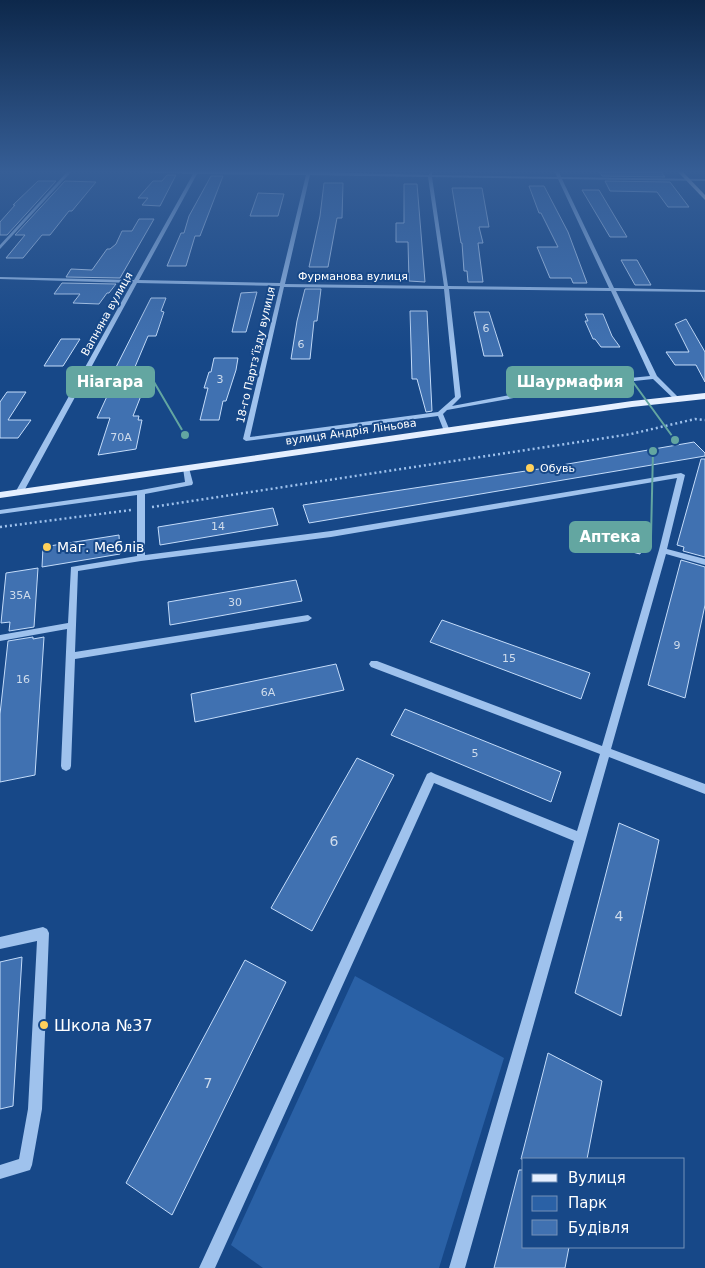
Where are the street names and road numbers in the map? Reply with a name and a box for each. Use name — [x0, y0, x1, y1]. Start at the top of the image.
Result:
street label: Вапняна вулиця — [79, 270, 135, 358]
street label: Фурманова вулиця — [298, 270, 408, 283]
street label: 18-го Партз’їзду вулиця — [234, 286, 278, 424]
street label: вулиця Андрія Ліньова — [285, 416, 417, 448]

